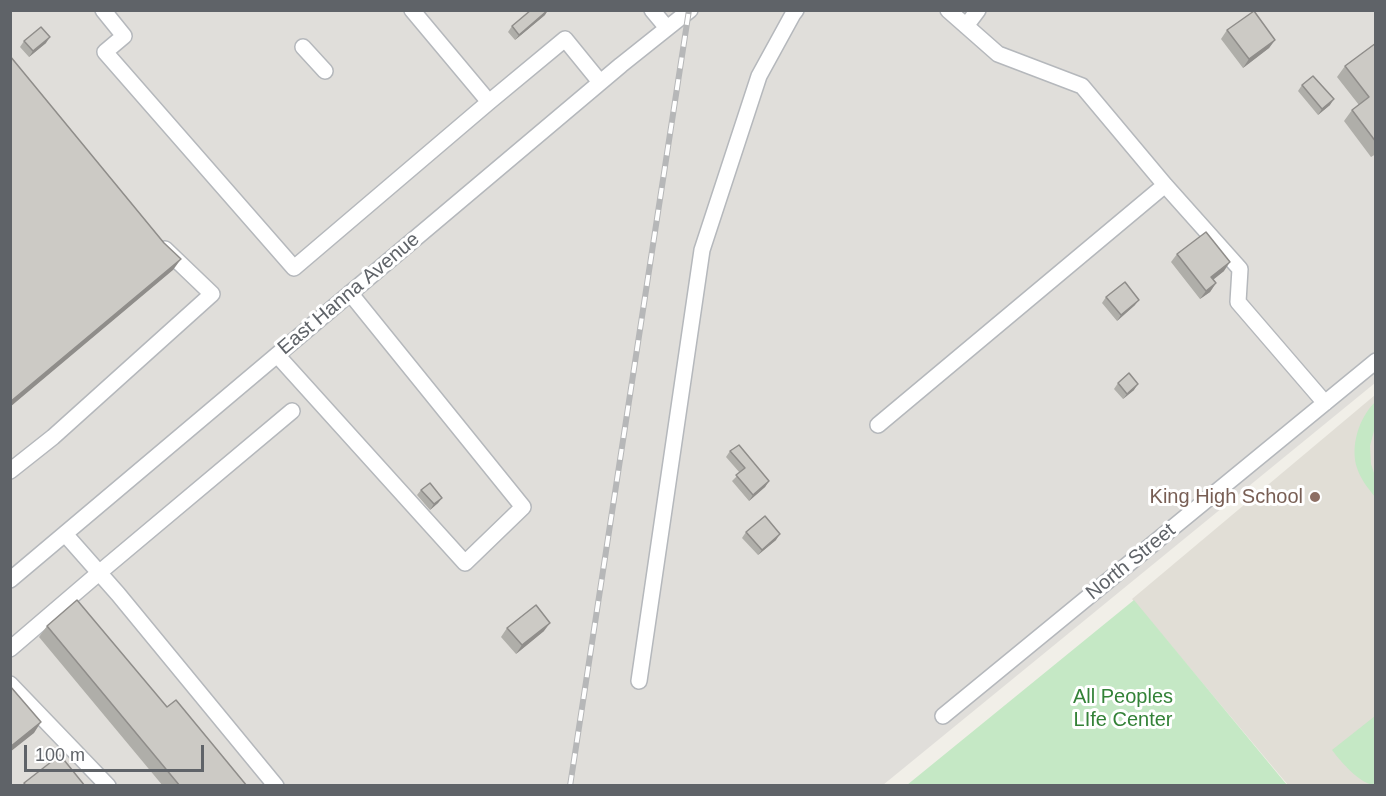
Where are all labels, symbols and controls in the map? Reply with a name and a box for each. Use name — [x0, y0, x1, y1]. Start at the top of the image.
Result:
street label: East Hanna Avenue — [273, 228, 425, 360]
place label: King High School — [1150, 485, 1303, 509]
marker: King High School — [1308, 490, 1322, 504]
street label: North Street — [1082, 519, 1180, 605]
park label: All Peoples LIfe Center — [1073, 685, 1173, 732]
scale bar — [27, 733, 207, 771]
text: 100 m — [35, 745, 85, 765]

